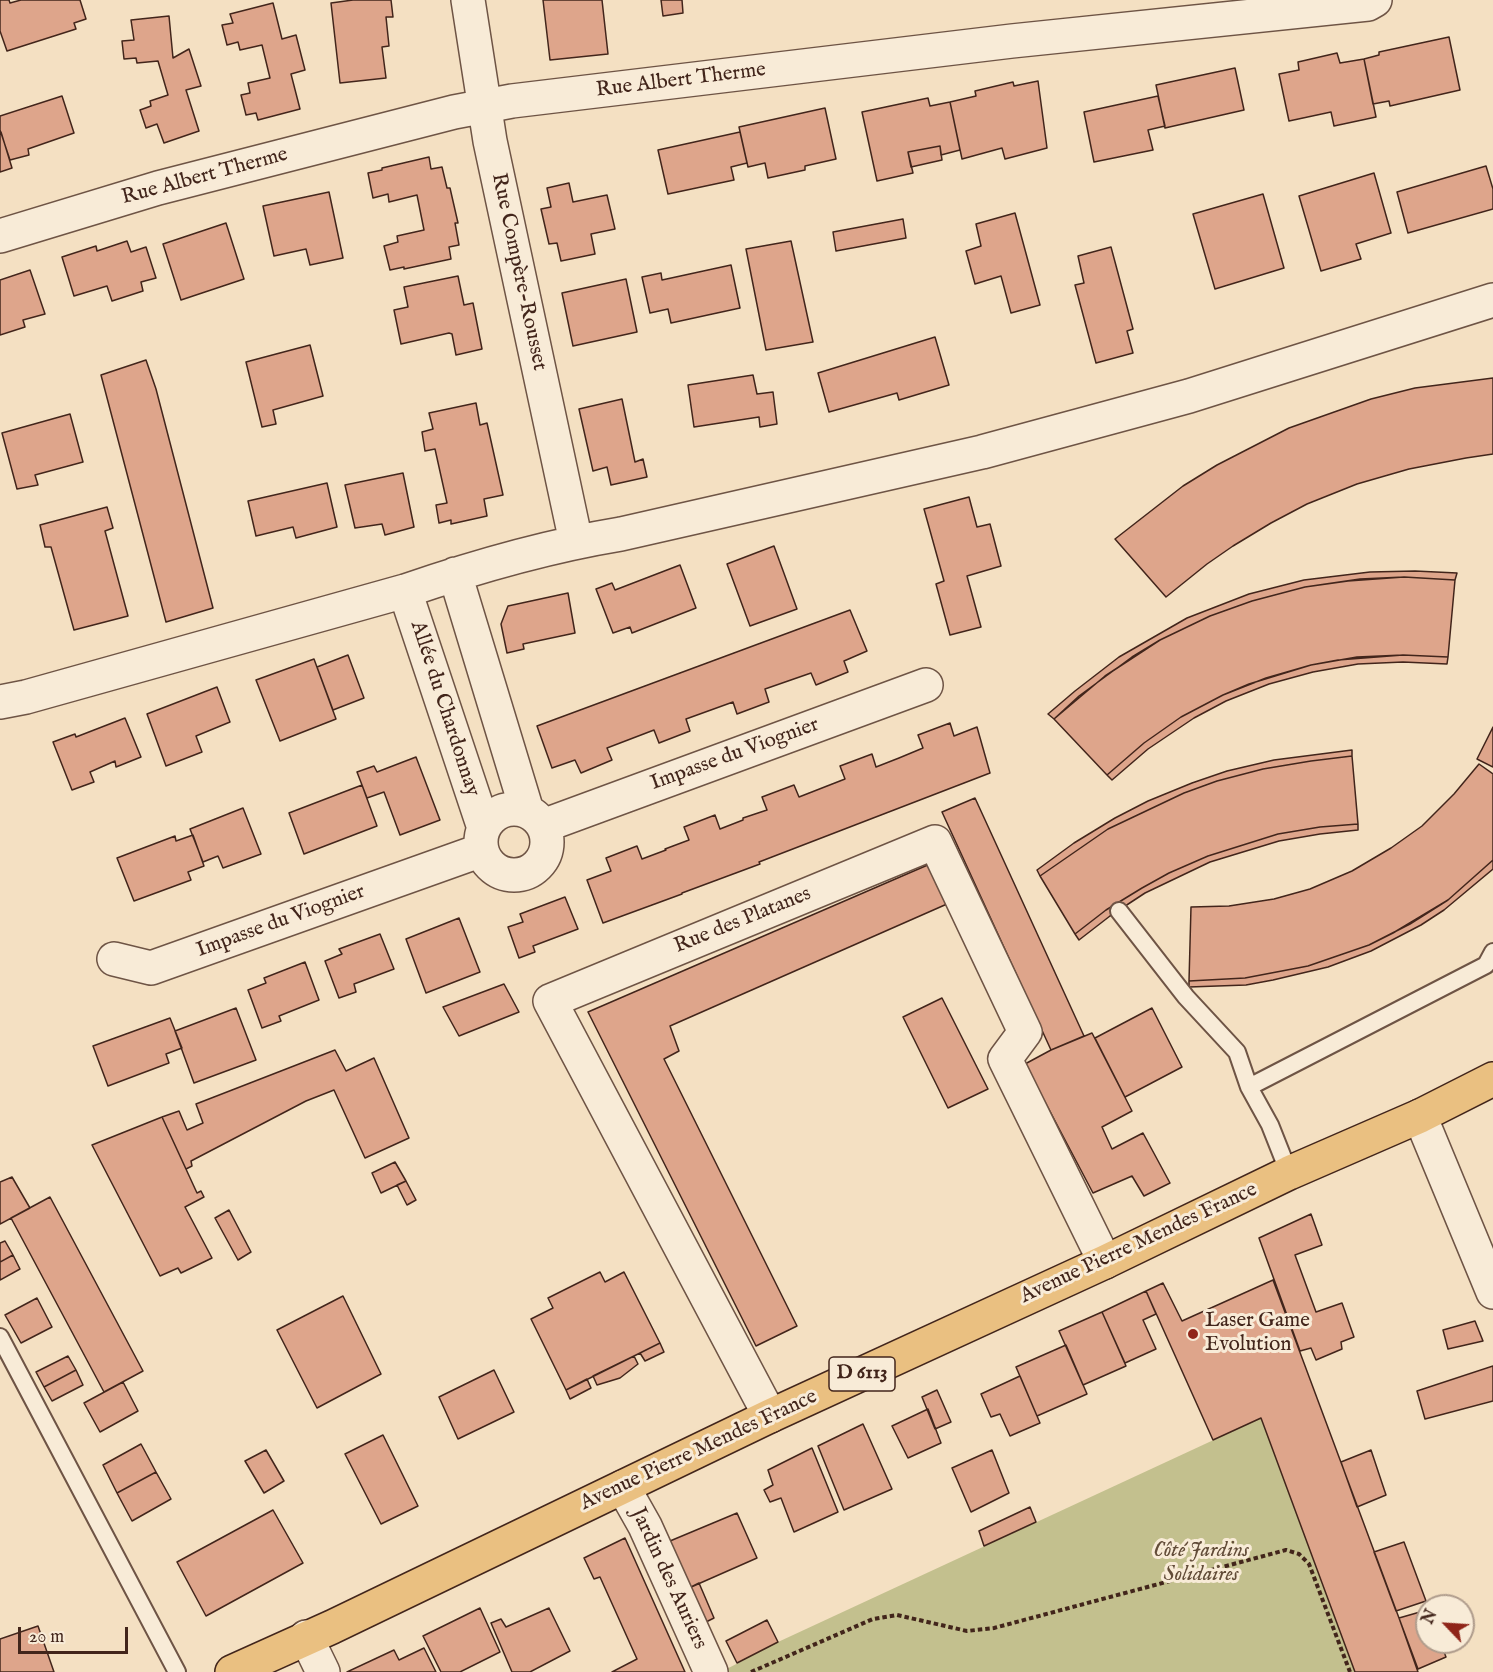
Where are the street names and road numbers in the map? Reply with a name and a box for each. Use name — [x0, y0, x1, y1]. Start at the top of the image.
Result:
street label: Rue Albert Therme — [595, 58, 767, 104]
street label: Rue Albert Therme — [119, 143, 291, 211]
street label: Rue Compère-Rousset — [485, 171, 551, 373]
street label: Allée du Chardonnay — [404, 618, 484, 800]
street label: Impasse du Viognier — [647, 713, 823, 797]
street label: Impasse du Viognier — [193, 880, 369, 964]
street label: Rue des Platanes — [671, 882, 815, 960]
street label: Avenue Pierre Mendes France — [1017, 1178, 1261, 1310]
road number: D 6113 — [829, 1357, 895, 1391]
street label: Avenue Pierre Mendes France — [577, 1385, 821, 1517]
street label: Jardin des Auriers — [624, 1504, 712, 1654]

